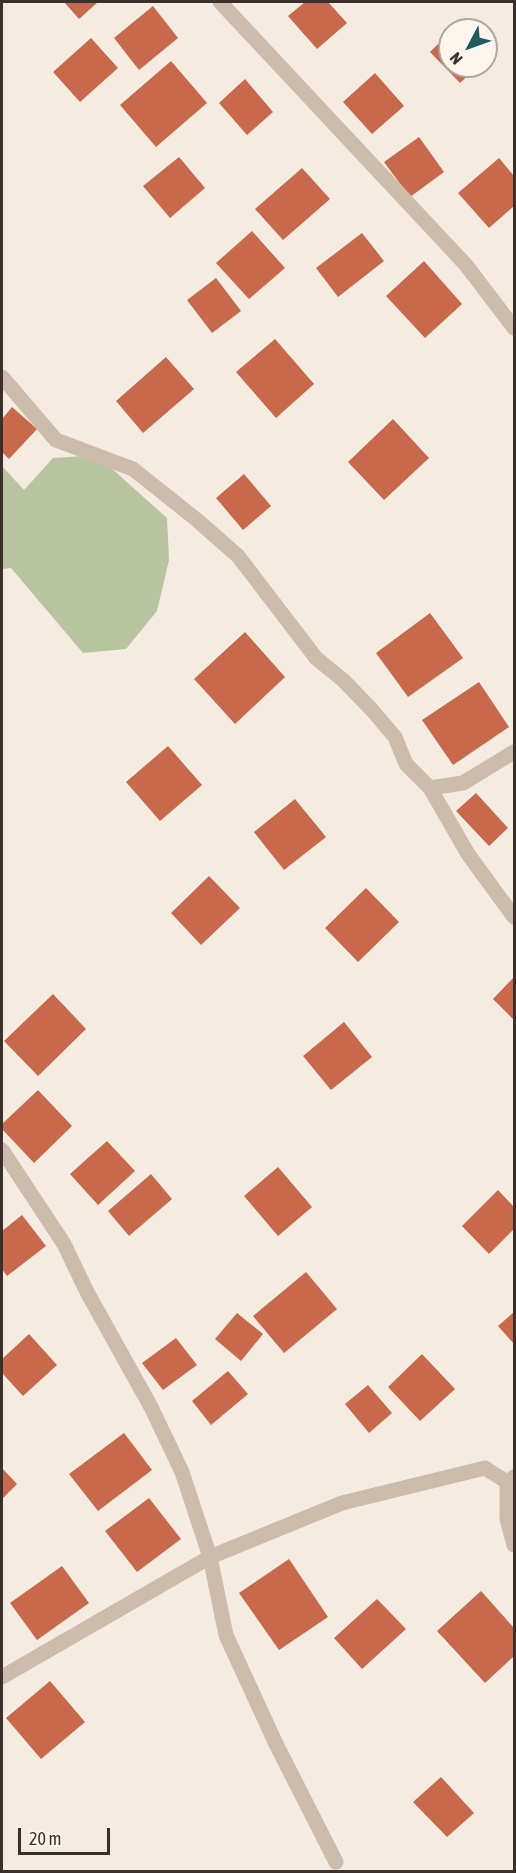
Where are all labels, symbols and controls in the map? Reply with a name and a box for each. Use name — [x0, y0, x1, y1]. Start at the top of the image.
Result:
north arrow — [438, 18, 498, 78]
text: N — [446, 49, 466, 68]
scale bar — [21, 1816, 112, 1854]
text: 20 m — [29, 1828, 61, 1849]

